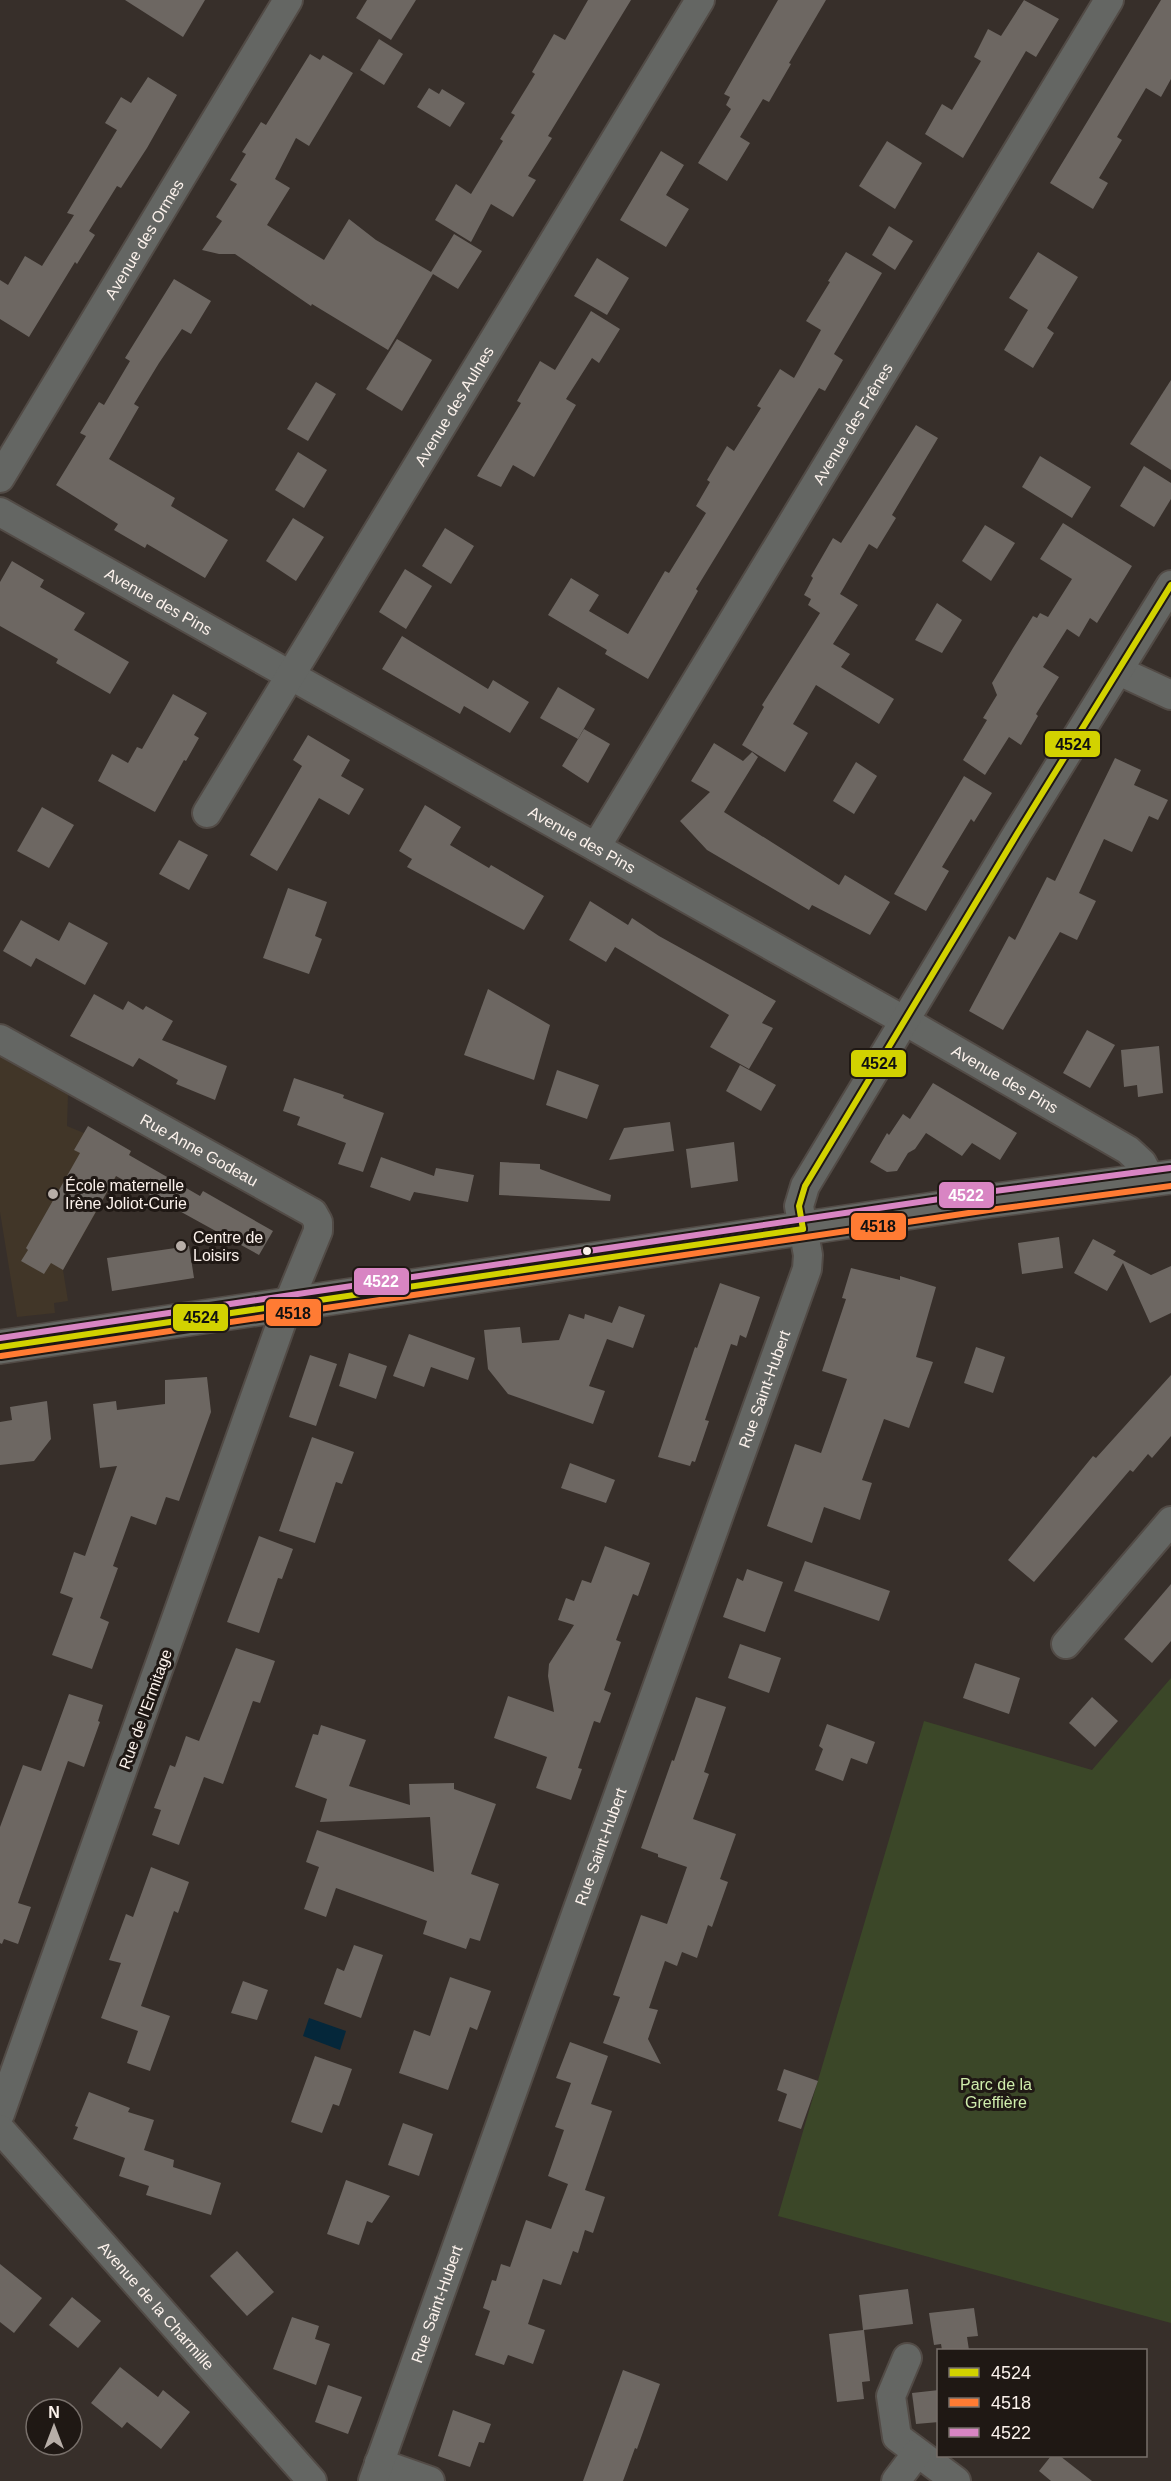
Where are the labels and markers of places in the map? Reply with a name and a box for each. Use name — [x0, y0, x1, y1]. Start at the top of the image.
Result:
place label: École maternelle Irène Joliot-Curie — [65, 1176, 187, 1212]
marker: École maternelle Irène Joliot-Curie — [46, 1187, 60, 1201]
place label: Centre de Loisirs — [193, 1229, 263, 1264]
marker: Centre de Loisirs — [174, 1239, 188, 1253]
unlabelled marker — [581, 1245, 593, 1257]

